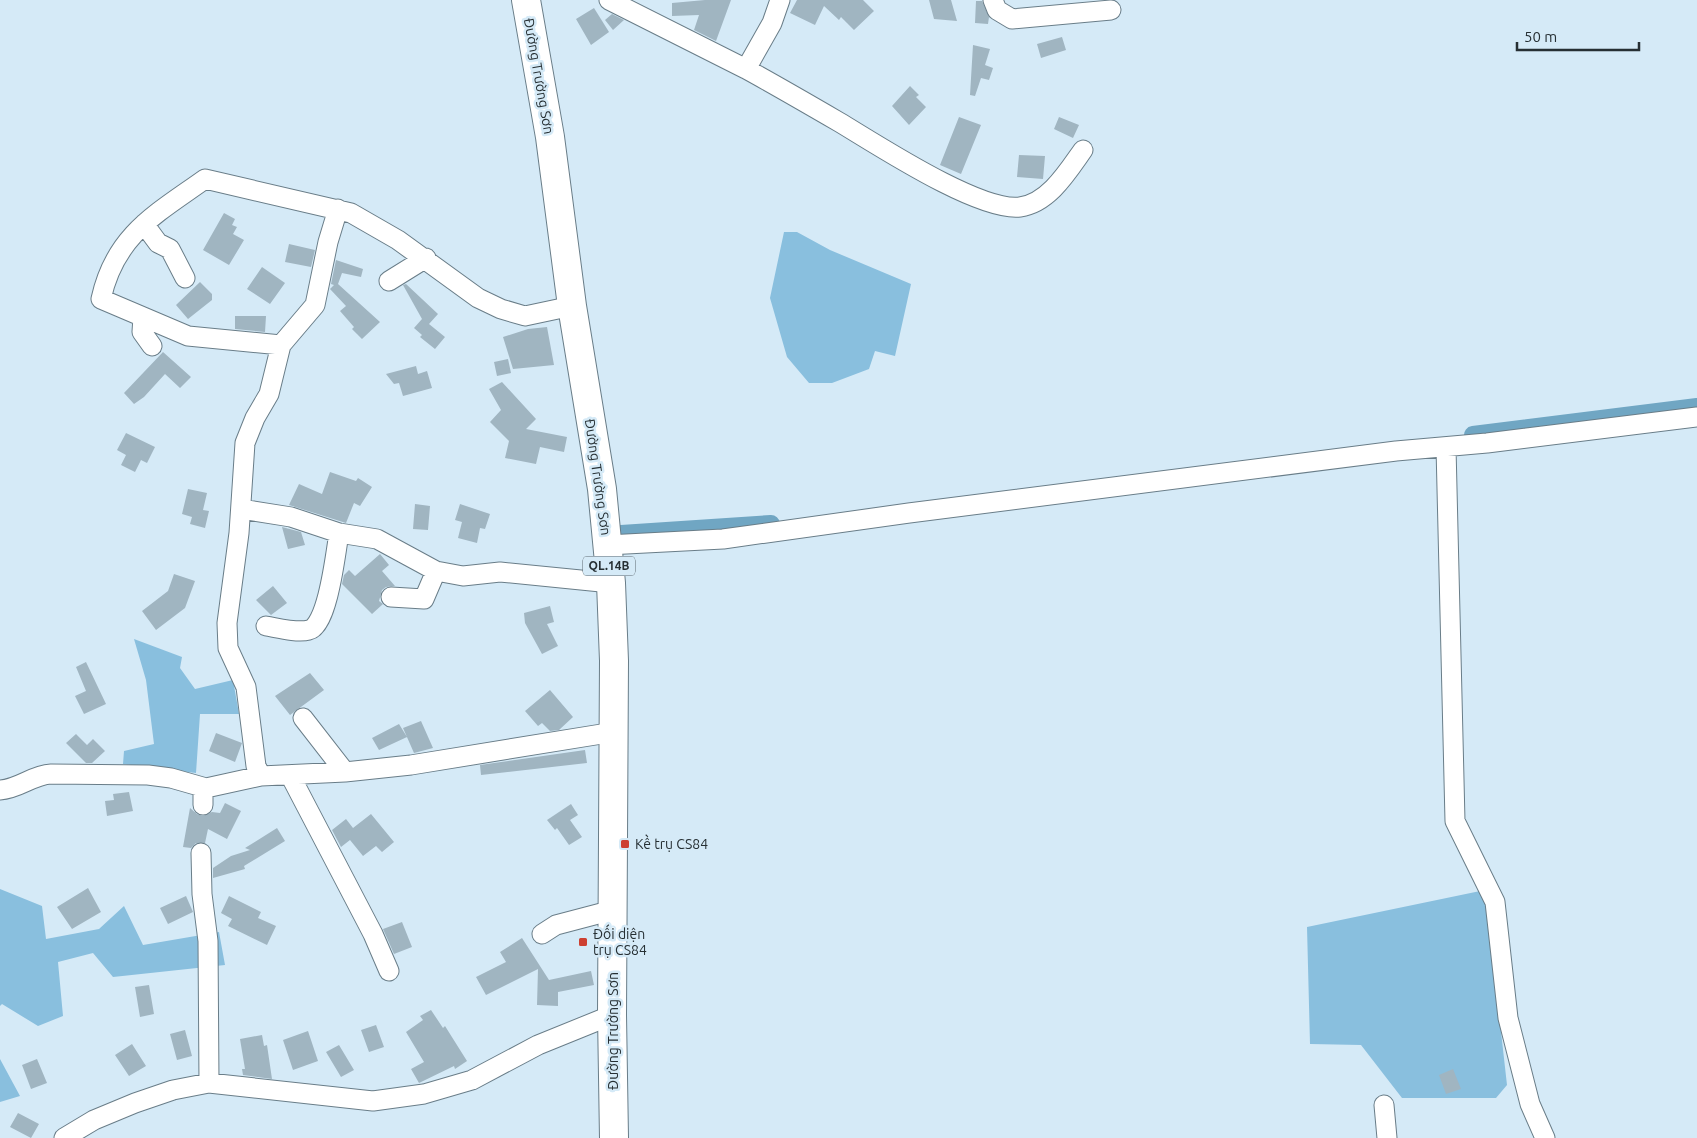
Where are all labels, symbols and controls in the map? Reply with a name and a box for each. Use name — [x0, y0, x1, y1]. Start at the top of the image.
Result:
street label: Đường Trường Sơn — [521, 17, 557, 135]
scale bar — [1517, 20, 1640, 52]
text: 50 m — [1524, 28, 1557, 45]
street label: Đường Trường Sơn — [582, 418, 614, 536]
road number: QL.14B — [583, 556, 635, 576]
place label: Kề trụ CS84 — [635, 834, 708, 852]
marker: Kề trụ CS84 — [619, 838, 631, 850]
place label: Đối diện trụ CS84 — [593, 924, 647, 958]
marker: Đối diện trụ CS84 — [577, 936, 589, 948]
street label: Đường Trường Sơn — [605, 972, 621, 1090]

